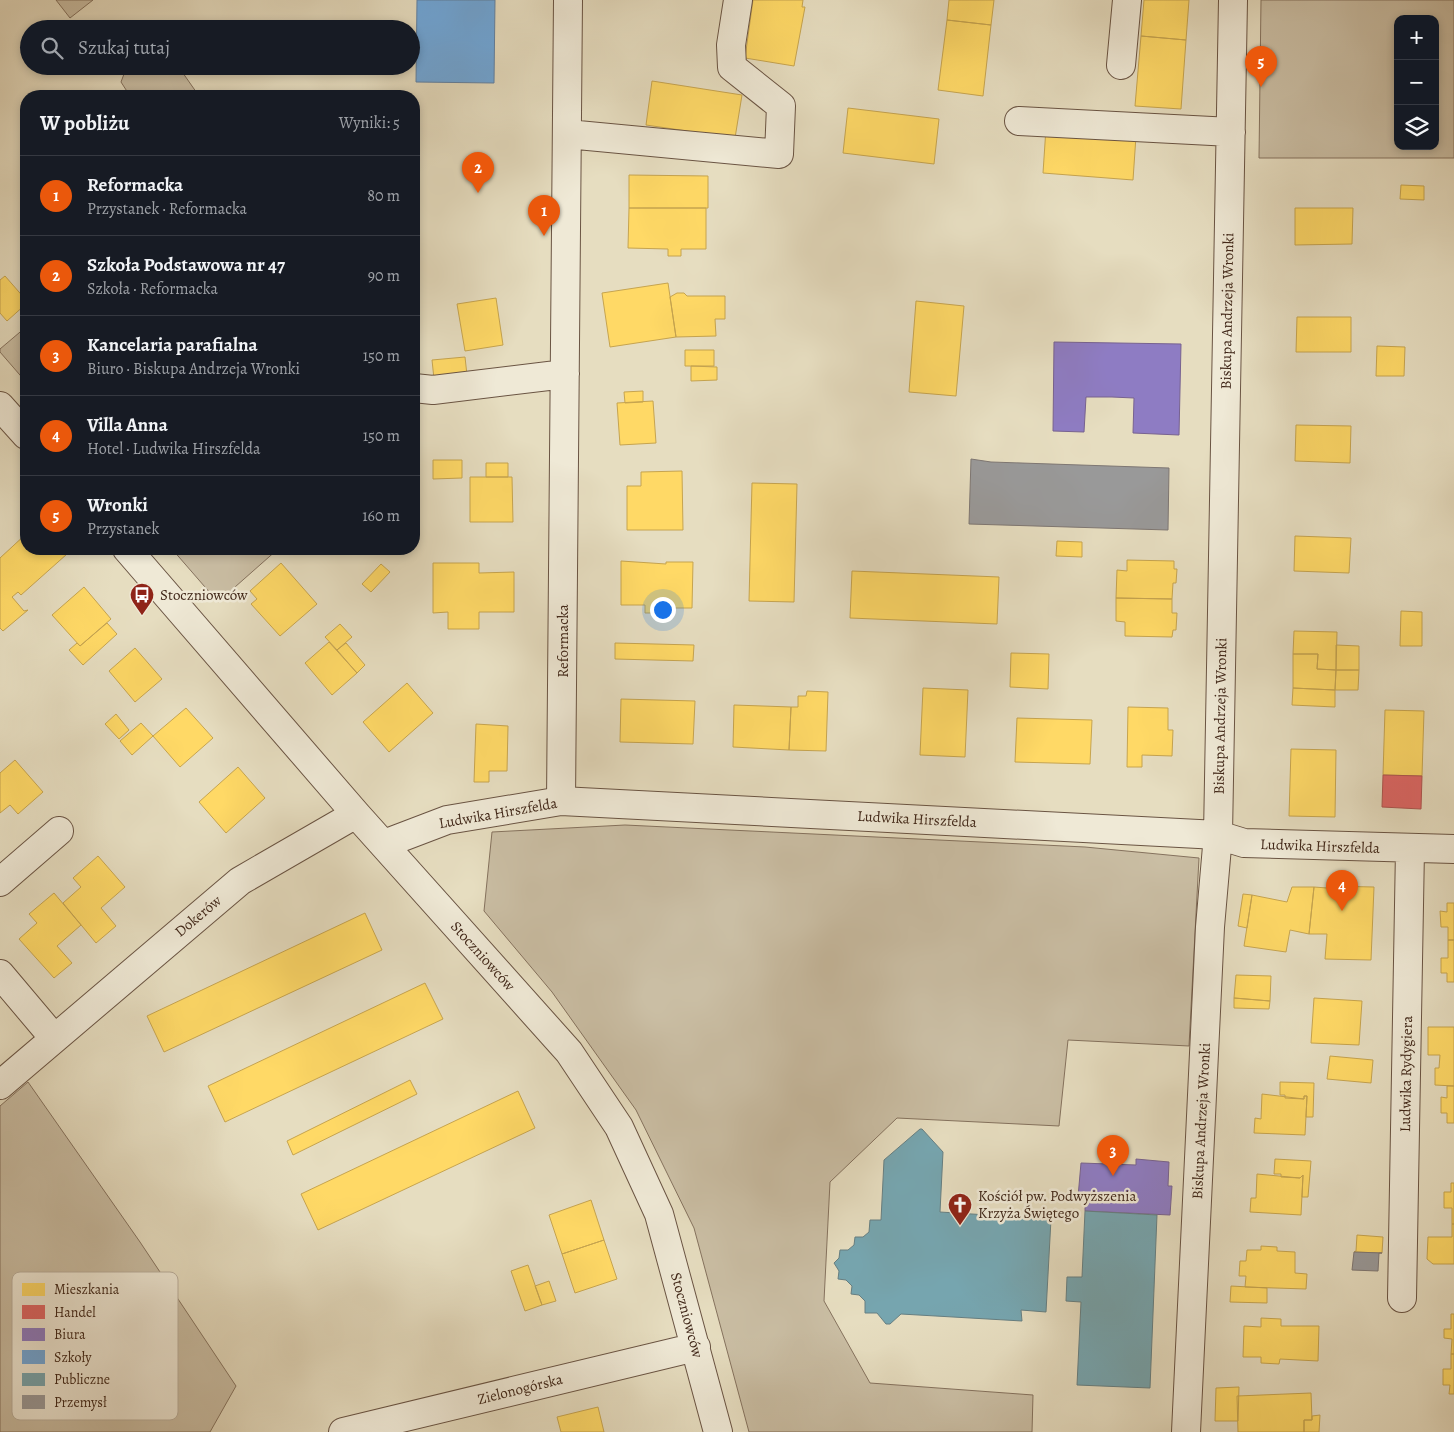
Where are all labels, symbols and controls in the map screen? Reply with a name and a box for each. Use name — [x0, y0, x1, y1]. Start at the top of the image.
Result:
map controls — [1394, 15, 1439, 150]
button: + — [1394, 15, 1439, 60]
search box — [20, 20, 420, 75]
icon: search — [38, 34, 66, 62]
text: Szukaj tutaj — [78, 35, 170, 61]
pin: 5 — [1245, 46, 1277, 87]
button: − — [1394, 60, 1439, 105]
button: layers — [1394, 105, 1439, 150]
text: W pobliżu — [40, 109, 129, 137]
text: Wyniki: 5 — [339, 112, 400, 134]
pin: 2 — [462, 152, 494, 193]
text: Reformacka — [87, 172, 183, 198]
text: 1 — [53, 185, 59, 207]
text: 80 m — [367, 185, 400, 207]
pin: 1 — [528, 195, 560, 236]
text: Przystanek · Reformacka — [87, 198, 247, 220]
street label: Biskupa Andrzeja Wronki — [1216, 232, 1238, 390]
text: Szkoła Podstawowa nr 47 — [87, 252, 285, 278]
text: 2 — [52, 265, 60, 287]
text: 90 m — [368, 265, 400, 287]
text: Szkoła · Reformacka — [87, 278, 218, 300]
text: Kancelaria parafialna — [87, 332, 258, 358]
text: 3 — [53, 345, 59, 367]
text: 150 m — [363, 345, 400, 367]
text: Biuro · Biskupa Andrzeja Wronki — [87, 358, 300, 380]
text: Villa Anna — [87, 412, 168, 438]
text: 4 — [52, 425, 60, 447]
text: 150 m — [363, 425, 400, 447]
text: Hotel · Ludwika Hirszfelda — [87, 438, 260, 460]
text: Wronki — [87, 492, 148, 518]
text: 5 — [53, 505, 59, 527]
text: 160 m — [362, 505, 400, 527]
text: Przystanek — [87, 518, 159, 540]
bus stop icon: Stoczniowców — [129, 582, 155, 616]
place label: Stoczniowców — [160, 585, 248, 605]
your location — [650, 597, 676, 623]
street label: Reformacka — [553, 604, 573, 678]
street label: Biskupa Andrzeja Wronki — [1209, 637, 1231, 795]
street label: Ludwika Hirszfelda — [437, 793, 559, 833]
street label: Ludwika Hirszfelda — [857, 806, 977, 832]
street label: Ludwika Hirszfelda — [1260, 834, 1380, 858]
pin: 4 — [1326, 870, 1358, 911]
street label: Dokerów — [170, 890, 226, 941]
street label: Stoczniowców — [446, 917, 520, 996]
street label: Ludwika Rydygiera — [1395, 1016, 1417, 1132]
street label: Biskupa Andrzeja Wronki — [1187, 1042, 1215, 1200]
pin: 3 — [1097, 1135, 1129, 1176]
place label: Kościół pw. Podwyższenia Krzyża Świętego — [978, 1186, 1136, 1223]
church icon: Kościół pw. Podwyższenia Krzyża Świętego — [947, 1192, 973, 1226]
street label: Stoczniowców — [666, 1270, 708, 1360]
legend — [12, 1272, 178, 1420]
text: Mieszkania — [54, 1280, 120, 1299]
text: Handel — [54, 1303, 96, 1322]
text: Biura — [54, 1325, 86, 1344]
text: Szkoły — [54, 1348, 92, 1367]
street label: Zielonogórska — [475, 1369, 565, 1409]
text: Publiczne — [54, 1370, 110, 1389]
text: Przemysł — [54, 1393, 107, 1412]

